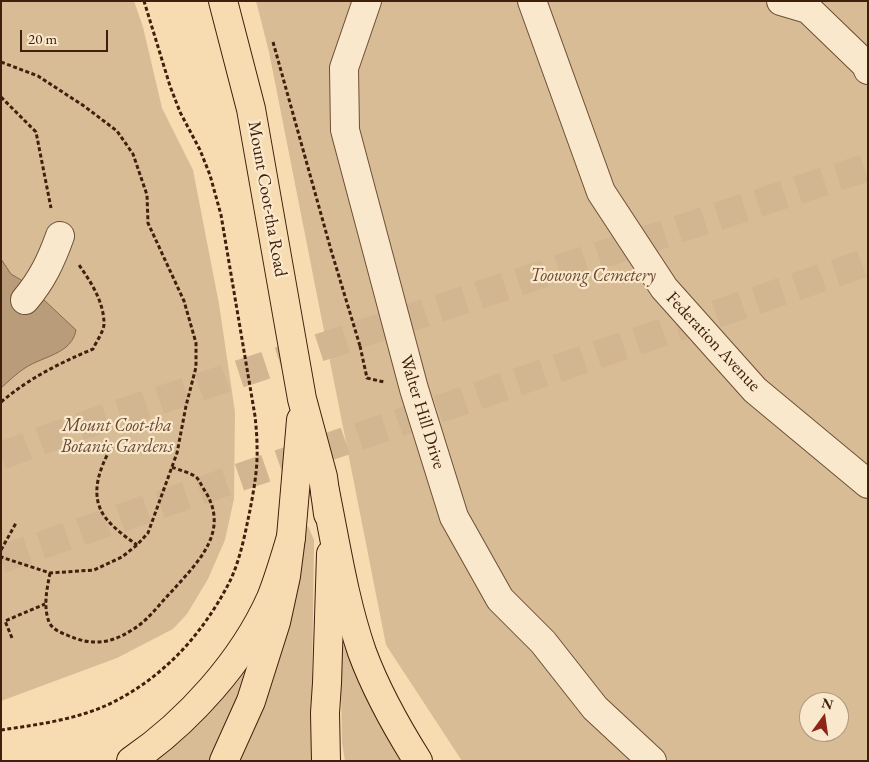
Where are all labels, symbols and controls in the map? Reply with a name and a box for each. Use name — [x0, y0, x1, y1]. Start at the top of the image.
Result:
scale bar — [22, 20, 110, 52]
text: 20 m — [28, 29, 57, 48]
street label: Mount Coot-tha Road — [243, 120, 291, 278]
park label: Toowong Cemetery — [530, 265, 656, 287]
street label: Federation Avenue — [661, 288, 765, 396]
street label: Walter Hill Drive — [394, 352, 450, 472]
park label: Mount Coot-tha Botanic Gardens — [61, 415, 173, 458]
north arrow — [799, 692, 849, 742]
text: N — [820, 693, 835, 714]

